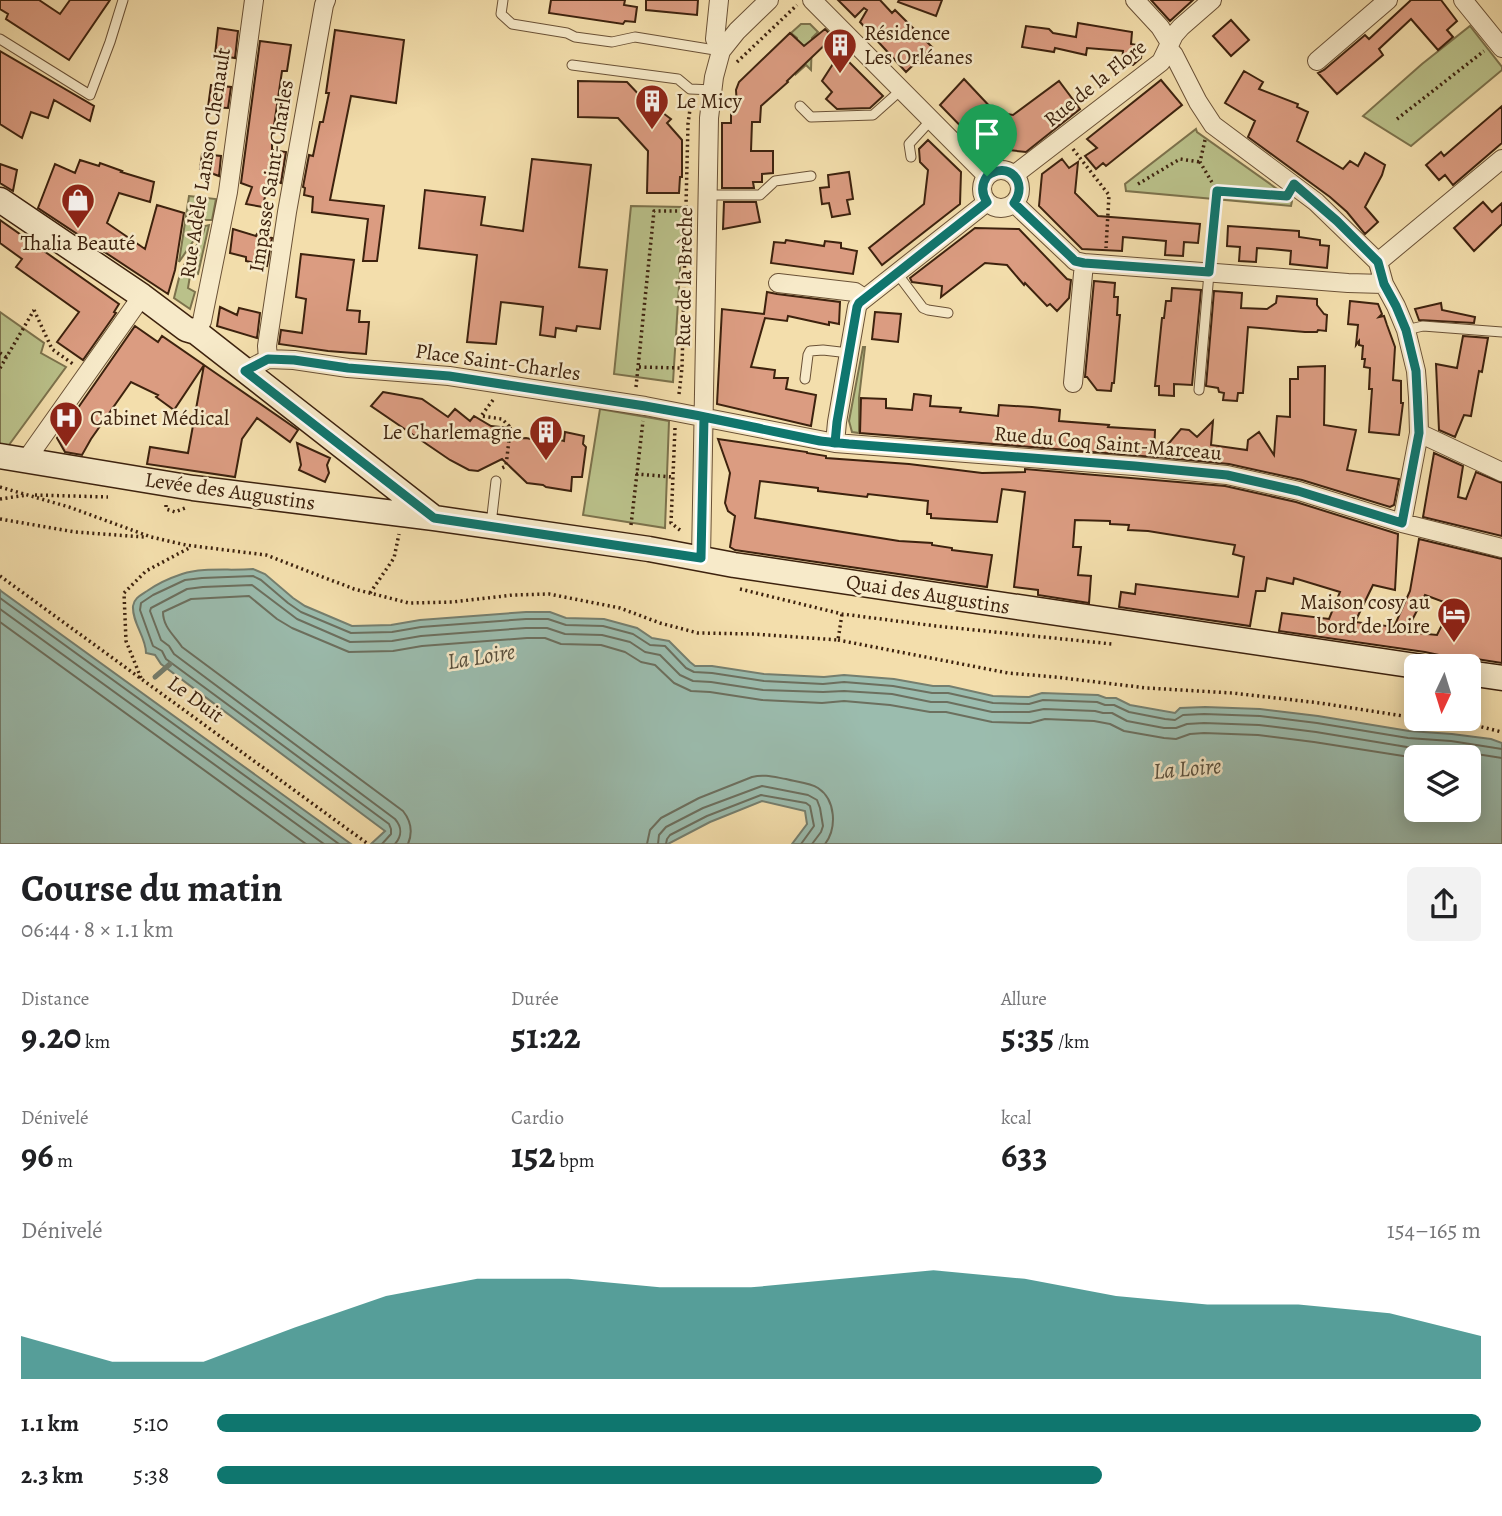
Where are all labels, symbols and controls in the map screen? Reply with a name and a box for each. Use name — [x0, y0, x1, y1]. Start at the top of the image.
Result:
place label: Résidence Les Orléanes — [864, 19, 973, 71]
building icon: Résidence Les Orléanes — [821, 26, 859, 75]
street label: Rue de la Flore — [1038, 33, 1152, 133]
street label: Rue Adèle Lanson Chenault — [173, 45, 237, 280]
street label: Impasse Saint-Charles — [242, 78, 300, 274]
building icon: Le Micy — [633, 82, 671, 131]
place label: Le Micy — [676, 87, 743, 115]
pin — [957, 104, 1017, 176]
icon: arrive — [968, 115, 1006, 153]
shop icon: Thalia Beauté — [59, 181, 97, 230]
street label: Rue de la Brèche — [669, 207, 699, 347]
place label: Thalia Beauté — [21, 229, 135, 257]
street label: Place Saint-Charles — [414, 337, 582, 387]
hospital icon: Cabinet Médical — [47, 399, 85, 448]
place label: Cabinet Médical — [90, 404, 229, 432]
building icon: Le Charlemagne — [527, 413, 565, 462]
place label: Le Charlemagne — [382, 418, 522, 446]
street label: Rue du Coq Saint-Marceau — [993, 419, 1224, 467]
street label: Levée des Augustins — [143, 465, 317, 517]
street label: Quai des Augustins — [844, 567, 1012, 621]
place label: Maison cosy au bord de Loire — [1300, 588, 1431, 640]
hotel icon: Maison cosy au bord de Loire — [1435, 595, 1473, 644]
water label: La Loire — [445, 636, 517, 677]
north arrow — [1404, 654, 1480, 732]
map controls — [1404, 654, 1481, 822]
street label: Le Duit — [162, 669, 230, 729]
button: layers — [1404, 745, 1481, 822]
water label: La Loire — [1152, 750, 1222, 787]
text: Course du matin — [21, 862, 283, 914]
button: share — [1407, 867, 1481, 941]
text: 06:44 · 8 × 1.1 km — [21, 914, 174, 945]
text: Distance — [21, 986, 89, 1012]
text: Durée — [511, 986, 559, 1012]
text: Allure — [1001, 986, 1047, 1012]
text: 9.20 — [21, 1012, 81, 1060]
text: 51:22 — [511, 1012, 581, 1060]
text: 5:35 — [1001, 1012, 1054, 1060]
text: km — [81, 1029, 110, 1055]
text: /km — [1054, 1029, 1090, 1055]
text: Dénivelé — [21, 1105, 88, 1131]
text: Cardio — [511, 1105, 564, 1131]
text: kcal — [1001, 1105, 1031, 1131]
text: 96 — [21, 1131, 54, 1179]
text: 152 — [511, 1131, 555, 1179]
text: 633 — [1001, 1131, 1047, 1179]
text: m — [54, 1148, 73, 1174]
text: bpm — [555, 1148, 595, 1174]
text: Dénivelé — [21, 1215, 103, 1246]
text: 154–165 m — [1387, 1215, 1481, 1246]
text: 1.1 km — [21, 1408, 79, 1439]
text: 5:10 — [133, 1408, 169, 1439]
text: 2.3 km — [21, 1460, 84, 1491]
text: 5:38 — [133, 1460, 169, 1491]

